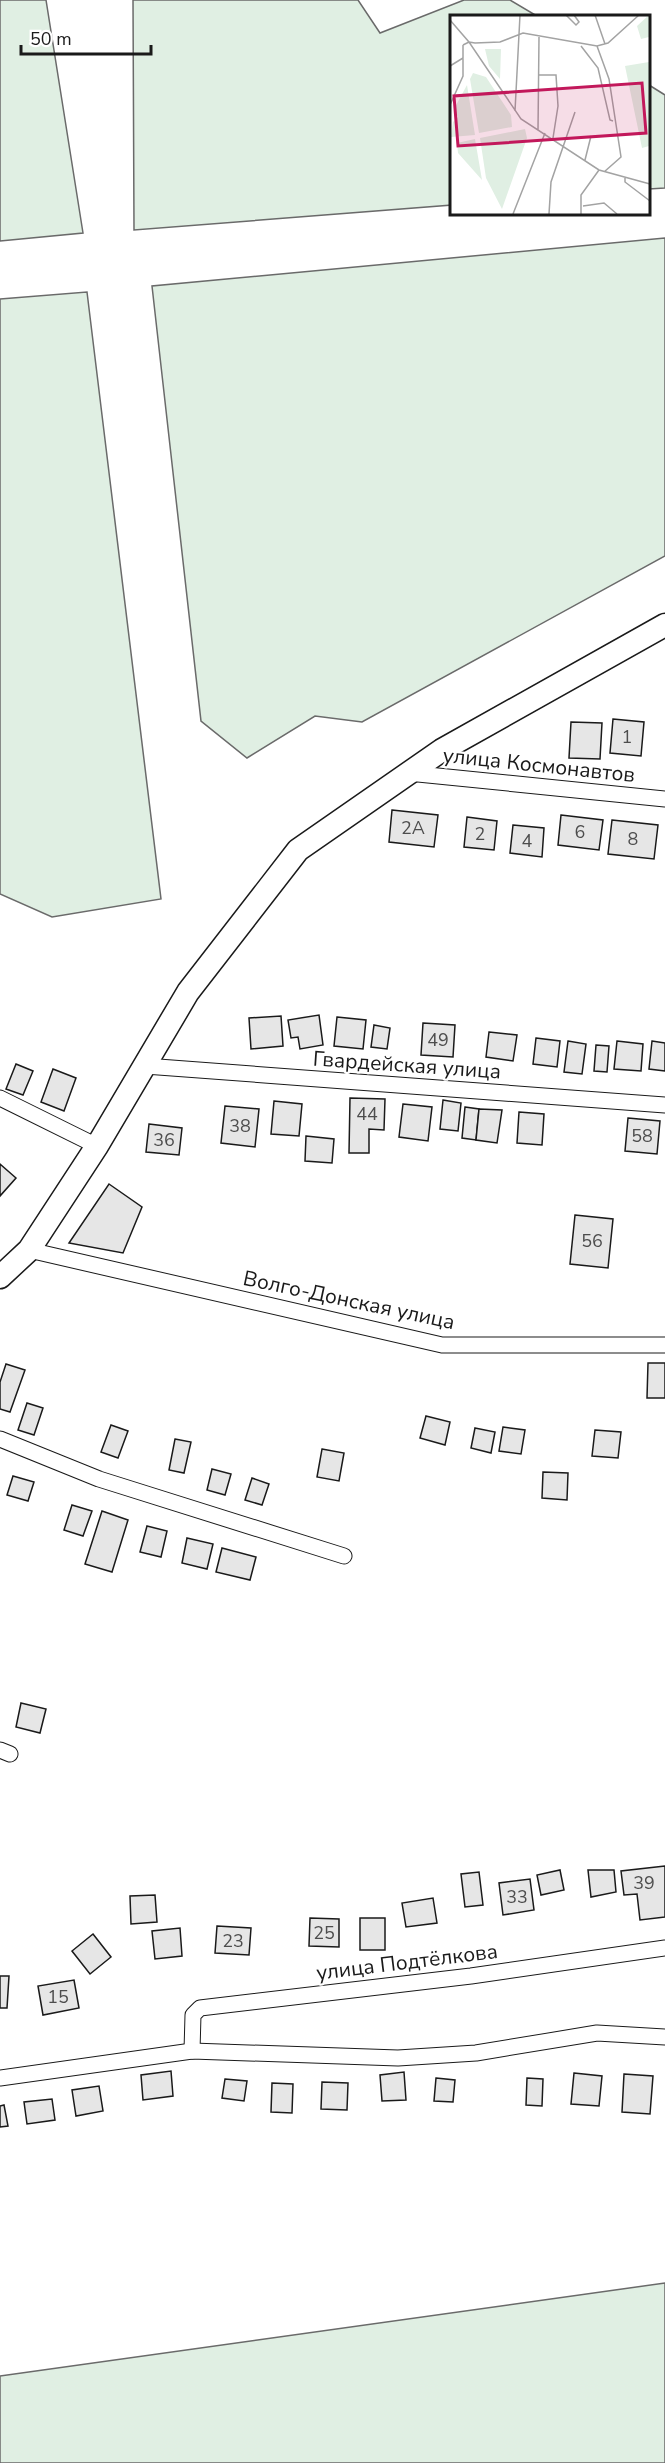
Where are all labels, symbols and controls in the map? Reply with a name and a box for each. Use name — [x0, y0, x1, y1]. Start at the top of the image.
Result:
inset map — [450, 15, 650, 214]
scale bar — [21, 18, 152, 56]
text: 50 m — [30, 27, 72, 51]
house number: 1 — [622, 725, 632, 749]
street label: улица Космонавтов — [442, 741, 636, 789]
house number: 2А — [401, 816, 425, 840]
house number: 6 — [575, 820, 585, 844]
house number: 2 — [475, 822, 485, 846]
house number: 8 — [628, 827, 638, 851]
house number: 4 — [522, 829, 533, 853]
house number: 49 — [427, 1028, 449, 1052]
street label: Гвардейская улица — [312, 1044, 502, 1086]
house number: 44 — [356, 1102, 378, 1126]
house number: 38 — [229, 1114, 251, 1138]
house number: 58 — [631, 1124, 653, 1148]
house number: 36 — [153, 1128, 175, 1152]
house number: 56 — [581, 1229, 603, 1253]
street label: Волго-Донская улица — [241, 1264, 457, 1336]
house number: 39 — [633, 1871, 655, 1895]
house number: 33 — [506, 1885, 528, 1909]
house number: 25 — [313, 1921, 335, 1945]
house number: 23 — [222, 1929, 244, 1953]
street label: улица Подтёлкова — [315, 1937, 499, 1987]
house number: 15 — [47, 1985, 69, 2009]

